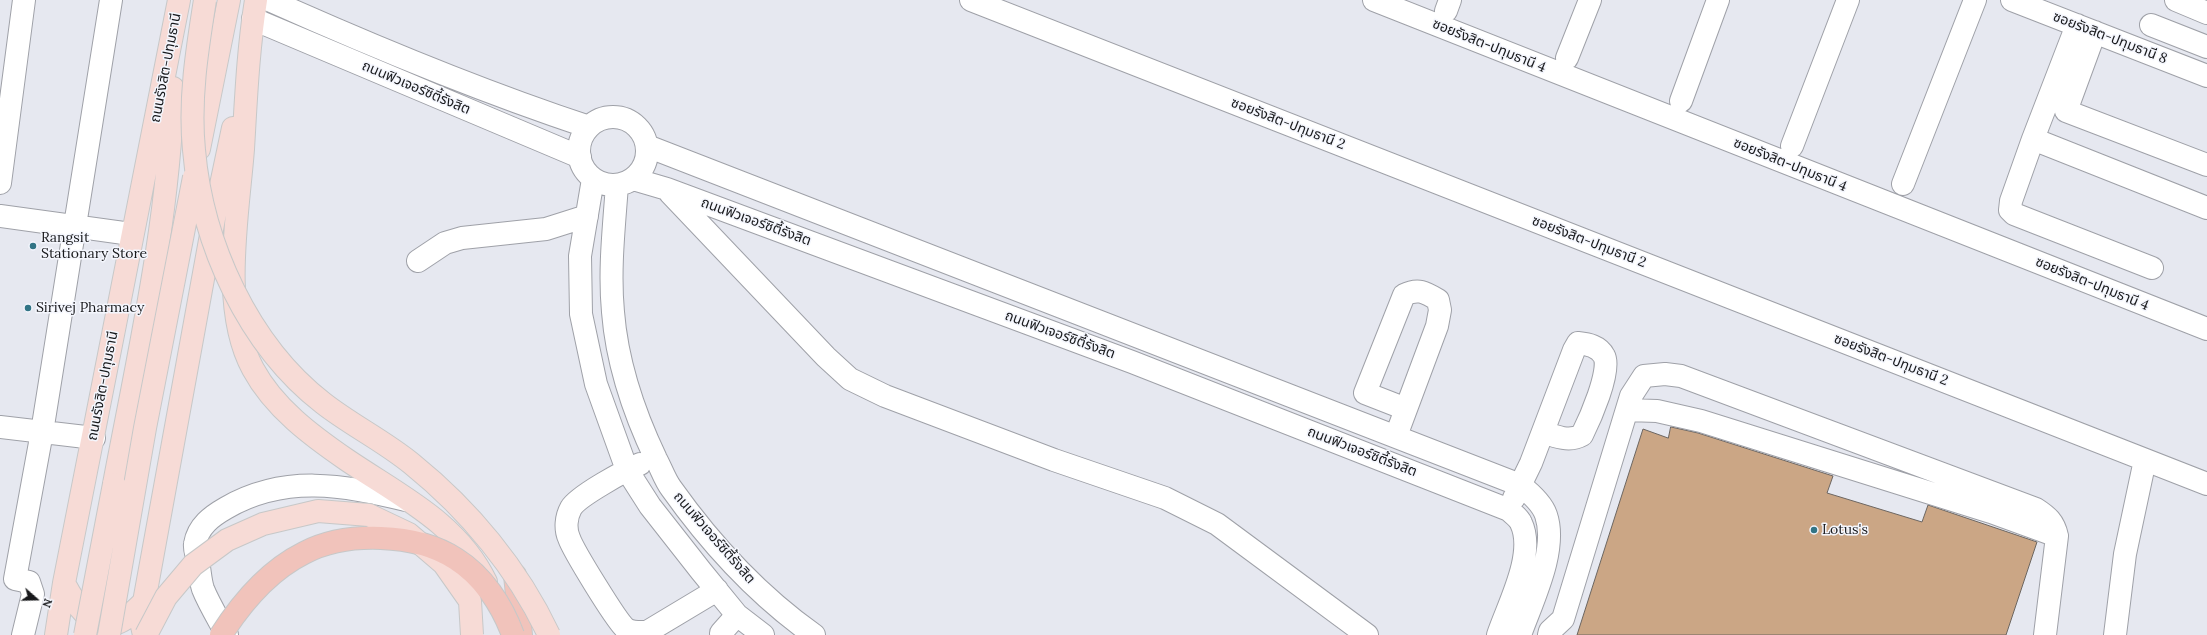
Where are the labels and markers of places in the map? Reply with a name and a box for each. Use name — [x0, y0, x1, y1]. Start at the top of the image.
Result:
place label: Rangsit Stationary Store — [41, 230, 147, 262]
marker: Rangsit Stationary Store — [28, 241, 38, 251]
place label: Sirivej Pharmacy — [36, 300, 144, 316]
marker: Sirivej Pharmacy — [23, 303, 33, 313]
place label: Lotus's — [1822, 522, 1868, 538]
marker: Lotus's — [1809, 525, 1819, 535]

